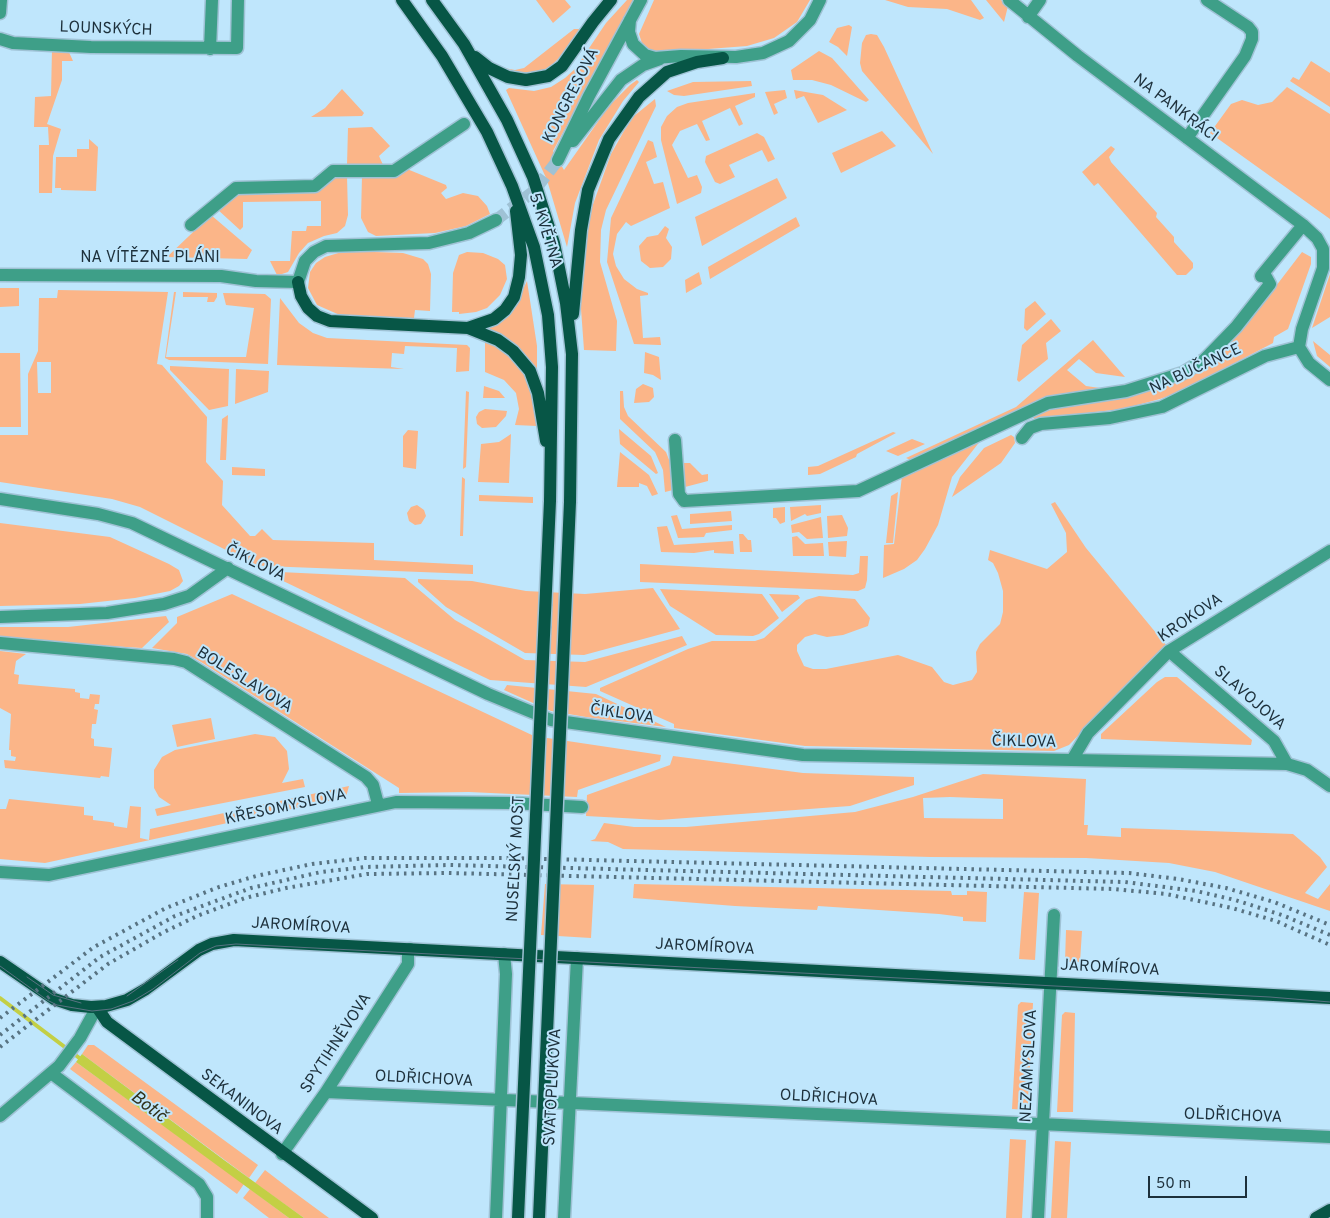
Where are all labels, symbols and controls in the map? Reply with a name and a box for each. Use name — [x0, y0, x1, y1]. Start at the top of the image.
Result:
street label: LOUNSKÝCH — [59, 19, 153, 41]
street label: KONGRESOVÁ — [540, 45, 604, 147]
street label: NA PANKRÁCI — [1129, 71, 1221, 147]
street label: 5. KVĚTNA — [523, 191, 565, 271]
street label: NA VÍTĚZNÉ PLÁNI — [80, 249, 220, 269]
street label: NA BUČANCE — [1147, 340, 1245, 400]
street label: ČIKLOVA — [222, 541, 288, 587]
street label: KROKOVA — [1155, 591, 1227, 647]
street label: BOLESLAVOVA — [192, 644, 296, 718]
street label: SLAVOJOVA — [1209, 663, 1289, 735]
street label: ČIKLOVA — [589, 701, 655, 729]
street label: ČIKLOVA — [991, 733, 1057, 753]
street label: KŘESOMYSLOVA — [224, 786, 348, 830]
street label: NUSELSKÝ MOST — [504, 795, 530, 923]
street label: JAROMÍROVA — [251, 915, 351, 939]
street label: JAROMÍROVA — [655, 936, 755, 960]
street label: JAROMÍROVA — [1060, 957, 1160, 981]
street label: SPYTIHNĚVOVA — [297, 990, 377, 1098]
street label: NEZAMYSLOVA — [1017, 1009, 1043, 1123]
street label: SVATOPLUKOVA — [541, 1028, 567, 1146]
street label: SEKANINOVA — [196, 1066, 286, 1140]
street label: OLDŘICHOVA — [374, 1068, 474, 1092]
water label: Botič — [126, 1087, 170, 1129]
street label: OLDŘICHOVA — [779, 1087, 879, 1111]
street label: OLDŘICHOVA — [1183, 1106, 1283, 1128]
scale bar — [1150, 1166, 1249, 1198]
text: 50 m — [1156, 1175, 1191, 1194]

